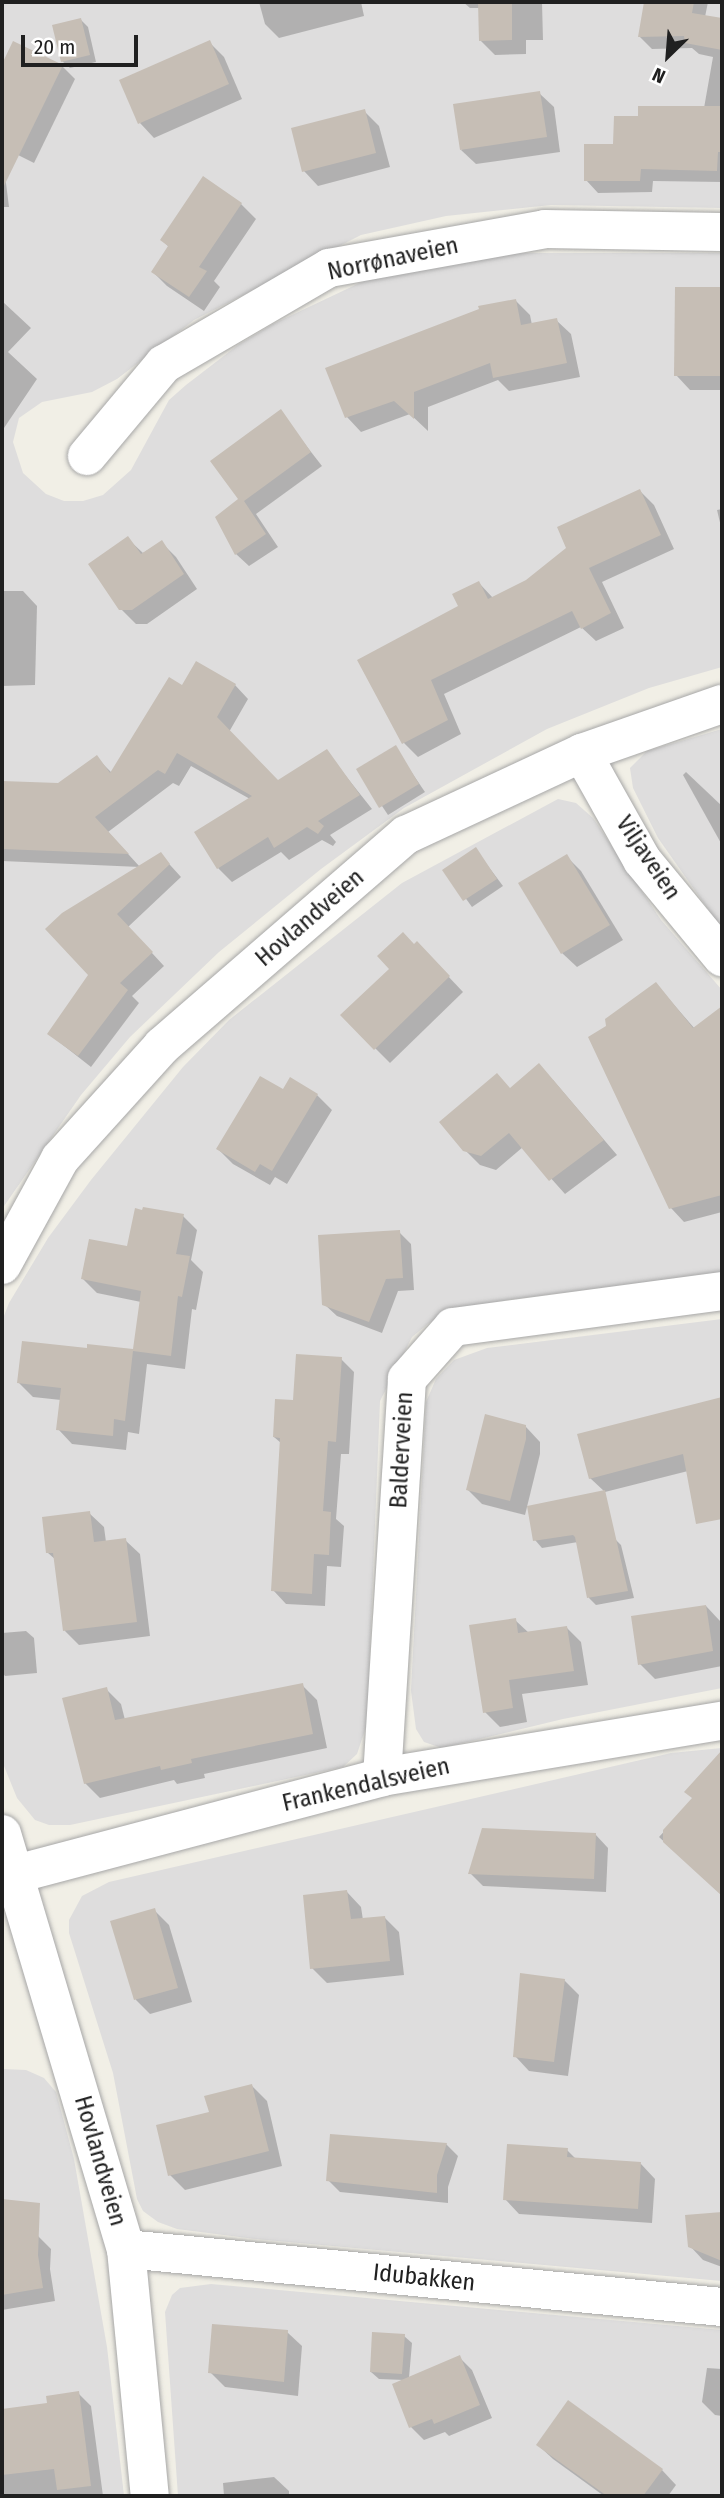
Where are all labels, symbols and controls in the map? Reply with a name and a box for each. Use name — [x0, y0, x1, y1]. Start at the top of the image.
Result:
scale bar — [24, 21, 142, 65]
north arrow — [633, 21, 703, 91]
text: 20 m — [34, 34, 75, 60]
text: N — [649, 63, 669, 88]
street label: Norrønaveien — [325, 231, 461, 287]
street label: Viljaveien — [609, 811, 687, 905]
street label: Hovlandveien — [250, 863, 370, 973]
street label: Balderveien — [385, 1391, 419, 1509]
street label: Frankendalsveien — [280, 1752, 452, 1818]
street label: Hovlandveien — [68, 2093, 132, 2229]
street label: Idubakken — [371, 2258, 477, 2298]

